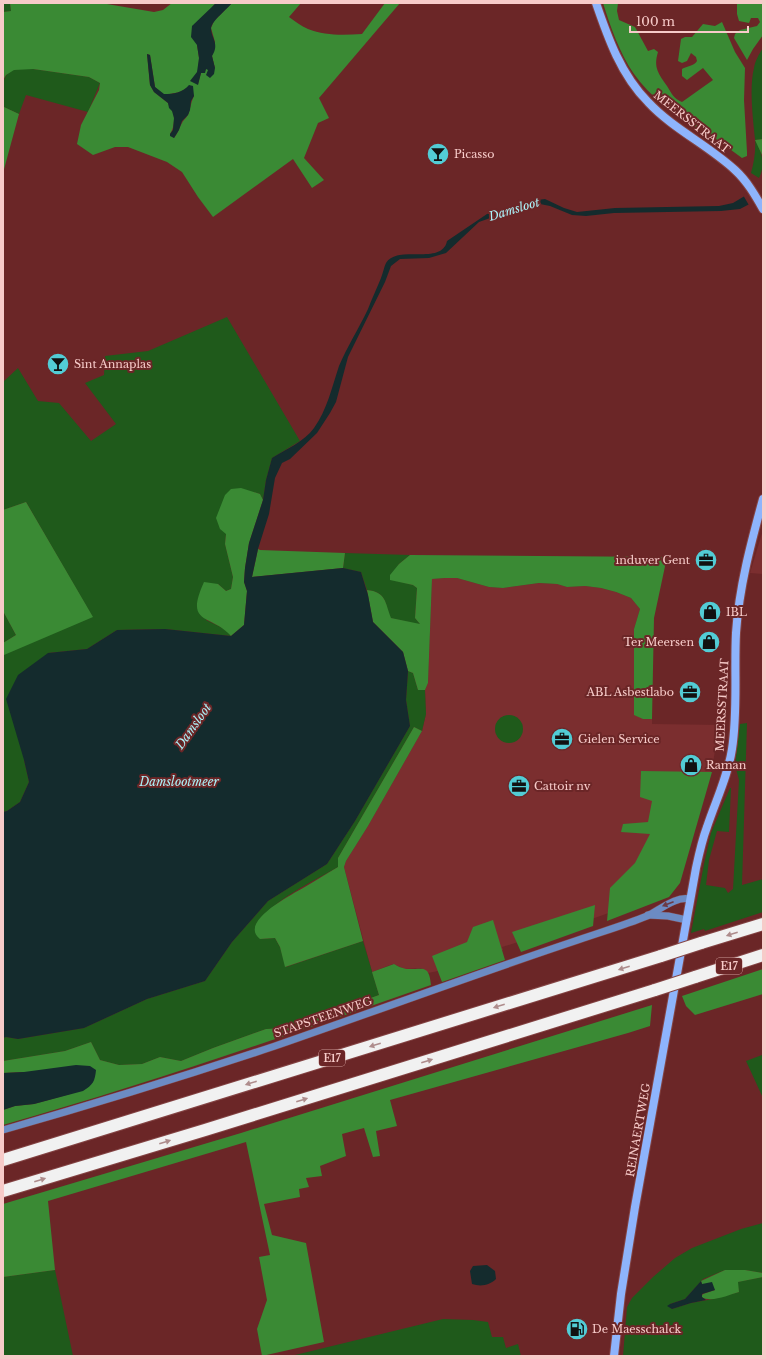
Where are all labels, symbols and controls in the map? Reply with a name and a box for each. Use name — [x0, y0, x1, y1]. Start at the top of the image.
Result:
scale bar — [630, 8, 748, 34]
text: 100 m — [636, 14, 675, 29]
street label: MEERSSTRAAT — [651, 88, 733, 156]
bar icon: Picasso — [425, 141, 451, 167]
place label: Picasso — [454, 147, 494, 161]
water label: Damsloot — [486, 194, 542, 224]
bar icon: Sint Annaplas — [45, 351, 71, 377]
place label: Sint Annaplas — [74, 357, 151, 371]
office icon: induver Gent — [693, 547, 719, 573]
place label: induver Gent — [615, 553, 691, 567]
shop icon: IBL — [697, 599, 723, 625]
place label: IBL — [726, 605, 747, 619]
shop icon: Ter Meersen — [696, 629, 722, 655]
place label: Ter Meersen — [623, 635, 694, 649]
street label: MEERSSTRAAT — [713, 658, 731, 752]
office icon: ABL Asbestlabo — [677, 679, 703, 705]
place label: ABL Asbestlabo — [586, 685, 674, 699]
water label: Damsloot — [171, 700, 215, 753]
office icon: Gielen Service — [549, 726, 575, 752]
place label: Gielen Service — [578, 732, 660, 746]
shop icon: Raman — [678, 752, 704, 778]
place label: Raman — [706, 758, 747, 772]
office icon: Cattoir nv — [506, 773, 532, 799]
water label: Damslootmeer — [138, 774, 219, 789]
place label: Cattoir nv — [534, 779, 591, 793]
one-way arrow — [662, 902, 674, 908]
one-way arrow — [726, 931, 738, 937]
road number: E17 — [716, 958, 742, 974]
one-way arrow — [617, 965, 629, 971]
street label: STAPSTEENWEG — [272, 993, 375, 1040]
one-way arrow — [493, 1003, 505, 1009]
one-way arrow — [369, 1042, 381, 1048]
road number: E17 — [319, 1050, 345, 1066]
one-way arrow — [421, 1058, 433, 1064]
one-way arrow — [245, 1080, 257, 1086]
street label: REINAERTWEG — [623, 1081, 653, 1178]
one-way arrow — [297, 1097, 309, 1103]
one-way arrow — [159, 1139, 171, 1145]
one-way arrow — [35, 1177, 47, 1183]
fuel station icon: De Maesschalck — [564, 1316, 590, 1342]
place label: De Maesschalck — [592, 1322, 682, 1336]

